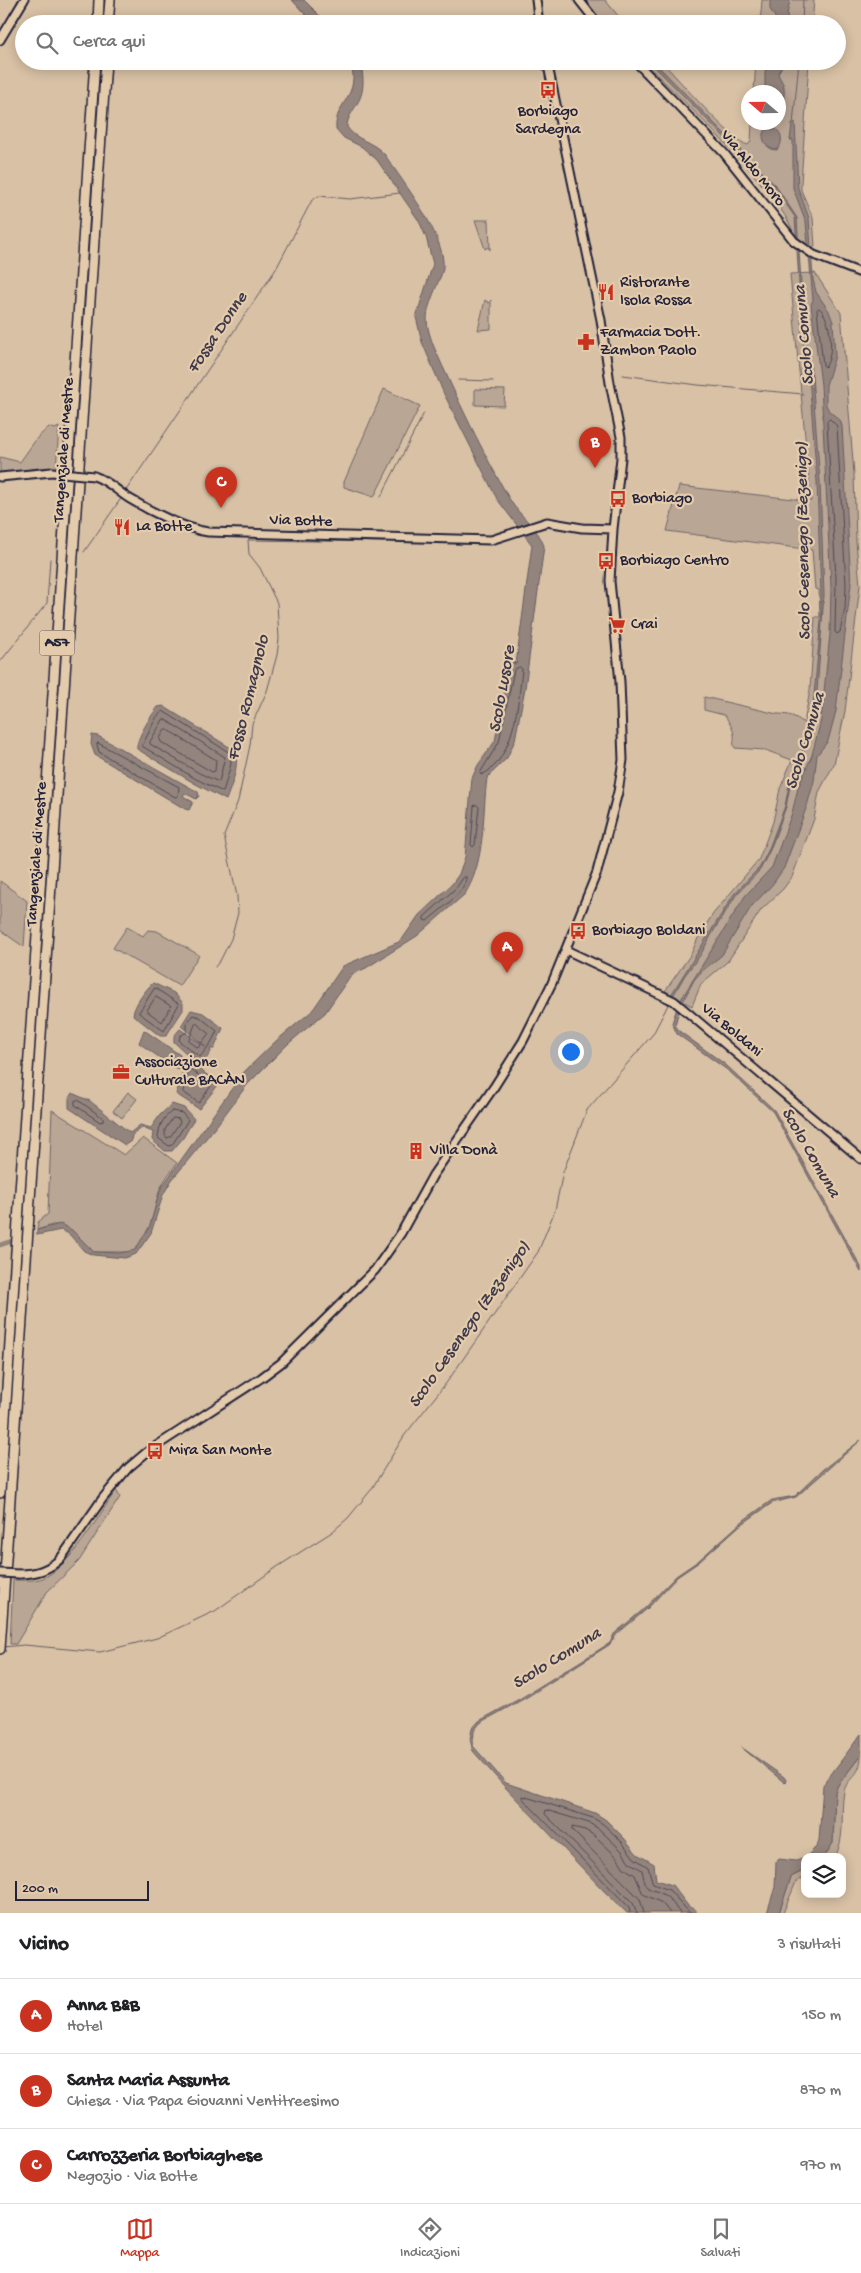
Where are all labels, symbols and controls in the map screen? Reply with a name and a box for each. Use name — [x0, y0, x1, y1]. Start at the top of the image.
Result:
search box — [15, 15, 846, 70]
icon: search — [33, 29, 61, 57]
text: Cerca qui — [73, 31, 146, 54]
bus stop icon: Borbiago Sardegna — [538, 80, 558, 100]
north arrow — [741, 85, 786, 130]
place label: Borbiago Sardegna — [515, 103, 582, 140]
street label: Via Aldo Moro — [715, 126, 789, 211]
place label: Ristorante Isola Rossa — [620, 274, 693, 311]
restaurant icon: Ristorante Isola Rossa — [596, 282, 616, 302]
water label: Scolo Comuna — [790, 283, 820, 386]
water label: Fossa Donne — [183, 288, 253, 378]
place label: Farmacia Dott. Zambon Paolo — [599, 324, 701, 361]
pharmacy icon: Farmacia Dott. Zambon Paolo — [576, 332, 596, 352]
street label: Tangenziale di Mestre — [50, 376, 80, 524]
pin: B — [579, 427, 611, 468]
water label: Scolo Cesenego (Zezenigo) — [792, 441, 816, 640]
pin: C — [205, 467, 237, 508]
bus stop icon: Borbiago — [608, 489, 628, 509]
place label: Borbiago — [631, 490, 692, 509]
street label: Via Botte — [268, 511, 333, 533]
restaurant icon: La Botte — [112, 517, 132, 537]
place label: La Botte — [136, 518, 193, 537]
bus stop icon: Borbiago Centro — [596, 551, 616, 571]
place label: Borbiago Centro — [619, 552, 729, 571]
supermarket icon: Crai — [607, 615, 627, 635]
place label: Crai — [631, 616, 658, 635]
road number: A57 — [40, 630, 74, 656]
water label: Fosso Romagnolo — [223, 633, 275, 763]
water label: Scolo Lusore — [485, 643, 521, 734]
water label: Scolo Comuna — [781, 689, 831, 792]
street label: Tangenziale di Mestre — [23, 780, 53, 928]
bus stop icon: Borbiago Boldani — [568, 921, 588, 941]
place label: Borbiago Boldani — [591, 922, 705, 941]
pin: A — [491, 932, 523, 973]
street label: Via Boldani — [696, 999, 766, 1062]
your location — [558, 1039, 584, 1065]
place label: Associazione Culturale BACÀN — [135, 1054, 245, 1091]
office icon: Associazione Culturale BACÀN — [111, 1062, 131, 1082]
water label: Scolo Comuna — [776, 1104, 845, 1203]
building icon: Villa Donà — [406, 1141, 426, 1161]
place label: Villa Donà — [429, 1142, 498, 1161]
water label: Scolo Cesenego (Zezenigo) — [404, 1237, 536, 1412]
bus stop icon: Mira San Monte — [145, 1441, 165, 1461]
place label: Mira San Monte — [169, 1442, 272, 1461]
water label: Scolo Comuna — [509, 1623, 606, 1694]
map controls — [801, 1853, 846, 1898]
button: layers — [801, 1853, 846, 1898]
scale bar — [15, 1878, 149, 1901]
text: 200 m — [22, 1881, 58, 1898]
text: Vicino — [20, 1933, 69, 1958]
text: 3 risultati — [777, 1936, 841, 1955]
text: Anna B&B — [67, 1995, 140, 2018]
text: A — [31, 2007, 41, 2026]
text: 150 m — [802, 2007, 841, 2026]
text: Hotel — [67, 2018, 103, 2037]
text: Santa Maria Assunta — [67, 2070, 229, 2093]
text: B — [32, 2082, 40, 2101]
text: 870 m — [800, 2082, 841, 2101]
text: Chiesa · Via Papa Giovanni Ventitreesimo — [67, 2093, 339, 2112]
text: Carrozzeria Borbiaghese — [67, 2145, 262, 2168]
text: C — [32, 2157, 40, 2176]
text: 970 m — [800, 2157, 841, 2176]
text: Negozio · Via Botte — [67, 2168, 197, 2187]
tab: Mappa — [120, 2215, 159, 2262]
tab: Indicazioni — [400, 2215, 460, 2262]
tab: Salvati — [701, 2215, 741, 2262]

